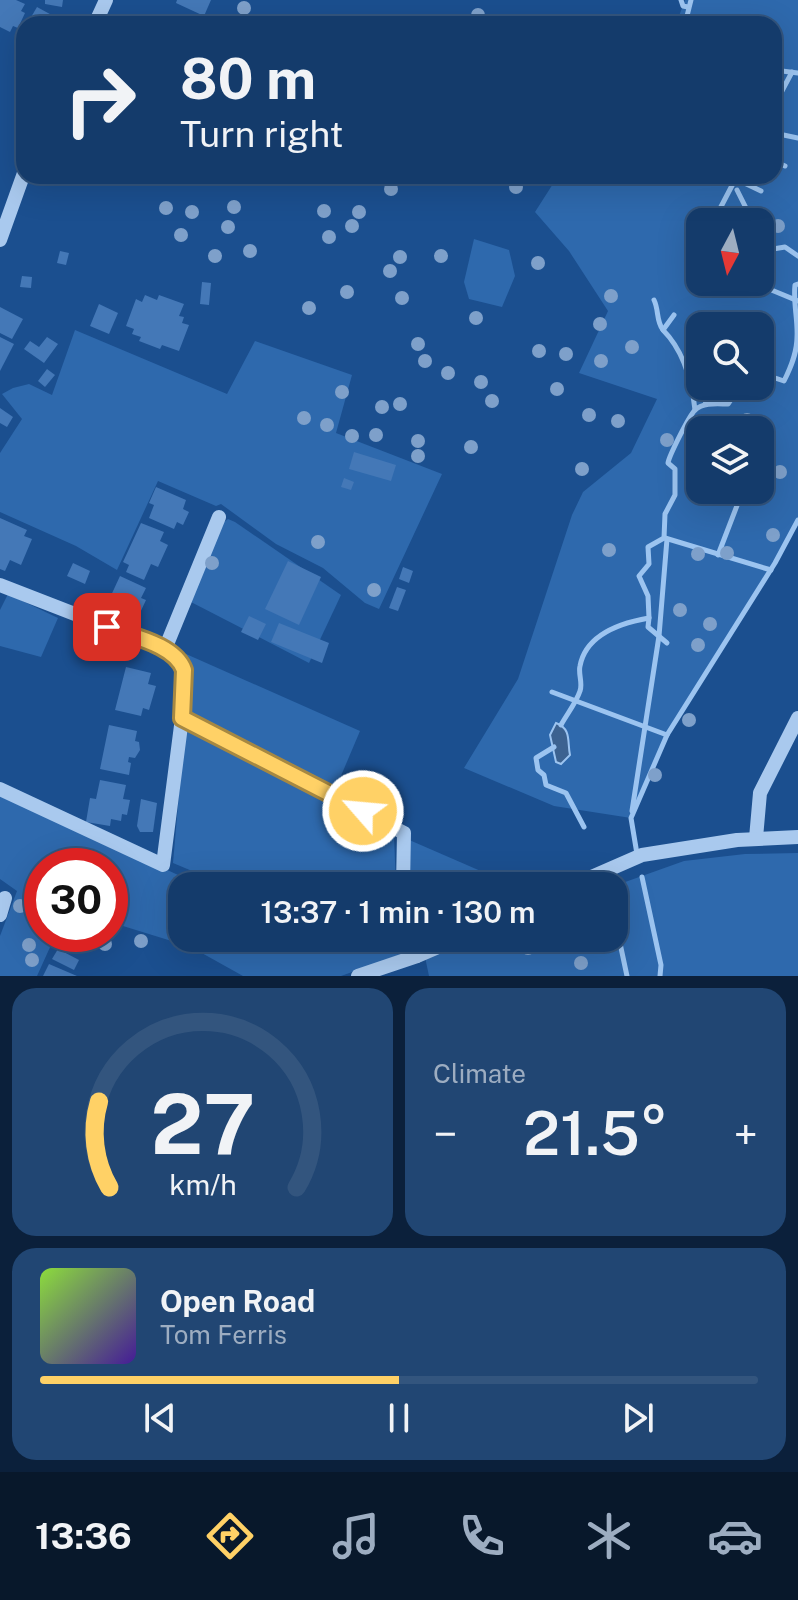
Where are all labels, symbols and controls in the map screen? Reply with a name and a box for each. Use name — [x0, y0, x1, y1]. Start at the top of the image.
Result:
text: 80 m — [180, 46, 316, 112]
icon: right — [48, 48, 152, 152]
text: Turn right — [180, 113, 343, 155]
north arrow — [686, 208, 774, 296]
map controls — [686, 208, 774, 504]
button: search — [686, 312, 774, 400]
button: layers — [686, 416, 774, 504]
pin — [73, 593, 141, 661]
icon: arrive — [85, 605, 129, 649]
position arrow — [321, 769, 405, 853]
speed limit sign: 30 — [24, 848, 128, 952]
text: 13:37 · 1 min · 130 m — [260, 894, 536, 930]
text: Climate — [433, 1058, 526, 1089]
text: 27 — [150, 1075, 255, 1173]
text: 21.5° — [523, 1098, 668, 1169]
text: − — [433, 1108, 457, 1160]
text: + — [734, 1108, 758, 1160]
text: km/h — [169, 1168, 236, 1201]
text: Open Road — [160, 1283, 315, 1319]
text: Tom Ferris — [160, 1319, 287, 1350]
icon: previous — [138, 1396, 182, 1440]
icon: pause — [377, 1396, 421, 1440]
icon: next — [616, 1396, 660, 1440]
icon: directions — [202, 1508, 258, 1564]
icon: music — [328, 1508, 384, 1564]
icon: phone — [454, 1508, 510, 1564]
icon: climate — [581, 1508, 637, 1564]
icon: car — [707, 1508, 763, 1564]
text: 13:36 — [35, 1515, 132, 1557]

